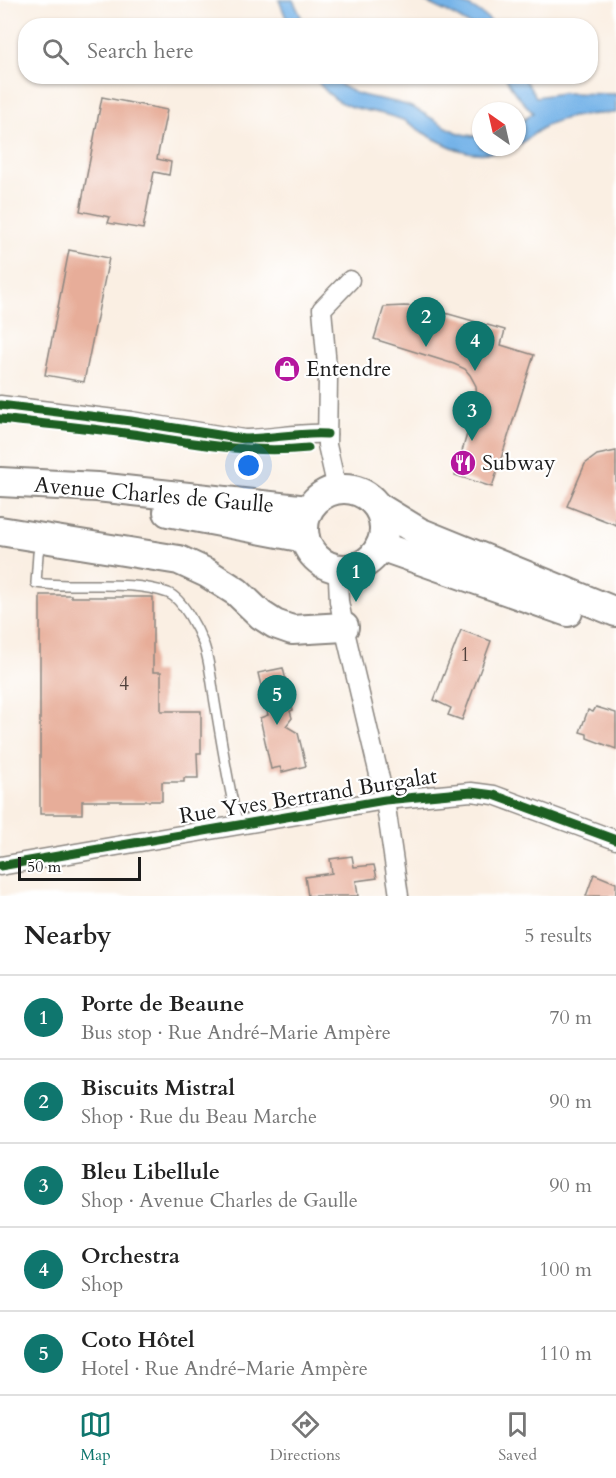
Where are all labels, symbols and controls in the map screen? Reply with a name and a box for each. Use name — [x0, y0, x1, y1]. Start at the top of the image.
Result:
search box — [18, 18, 598, 84]
icon: search — [39, 35, 72, 68]
text: Search here — [87, 36, 194, 66]
north arrow — [472, 102, 526, 156]
pin: 2 — [406, 298, 446, 347]
pin: 4 — [456, 322, 494, 371]
shop icon: Entendre — [272, 354, 302, 384]
place label: Entendre — [306, 354, 391, 384]
pin: 3 — [452, 392, 492, 441]
restaurant icon: Subway — [448, 448, 478, 478]
place label: Subway — [482, 448, 556, 478]
your location — [234, 451, 263, 480]
street label: Avenue Charles de Gaulle — [33, 470, 275, 520]
pin: 1 — [336, 552, 376, 602]
house number: 1 — [460, 641, 470, 668]
house number: 4 — [119, 670, 129, 697]
pin: 5 — [258, 676, 296, 725]
street label: Rue Yves Bertrand Burgalat — [177, 761, 439, 831]
scale bar — [18, 854, 141, 882]
text: 50 m — [27, 856, 61, 878]
text: Nearby — [24, 918, 112, 953]
text: 5 results — [524, 922, 592, 949]
text: Porte de Beaune — [81, 989, 244, 1019]
text: 1 — [38, 1004, 49, 1031]
text: 70 m — [549, 1004, 592, 1031]
text: Bus stop · Rue André-Marie Ampère — [81, 1019, 391, 1046]
text: Biscuits Mistral — [81, 1073, 235, 1103]
text: 2 — [38, 1088, 49, 1115]
text: 90 m — [549, 1088, 592, 1115]
text: Shop · Rue du Beau Marche — [81, 1103, 317, 1130]
text: Bleu Libellule — [81, 1157, 220, 1187]
text: 3 — [38, 1172, 49, 1199]
text: 90 m — [549, 1172, 592, 1199]
text: Shop · Avenue Charles de Gaulle — [81, 1187, 358, 1214]
text: Orchestra — [81, 1241, 180, 1271]
text: 4 — [38, 1256, 49, 1283]
text: 100 m — [539, 1256, 592, 1283]
text: Shop — [81, 1271, 123, 1298]
text: Coto Hôtel — [81, 1325, 195, 1355]
text: 5 — [38, 1340, 49, 1367]
text: 110 m — [539, 1340, 592, 1367]
text: Hotel · Rue André-Marie Ampère — [81, 1355, 368, 1382]
tab: Map — [79, 1408, 112, 1466]
tab: Directions — [270, 1408, 340, 1466]
tab: Saved — [498, 1408, 537, 1466]

